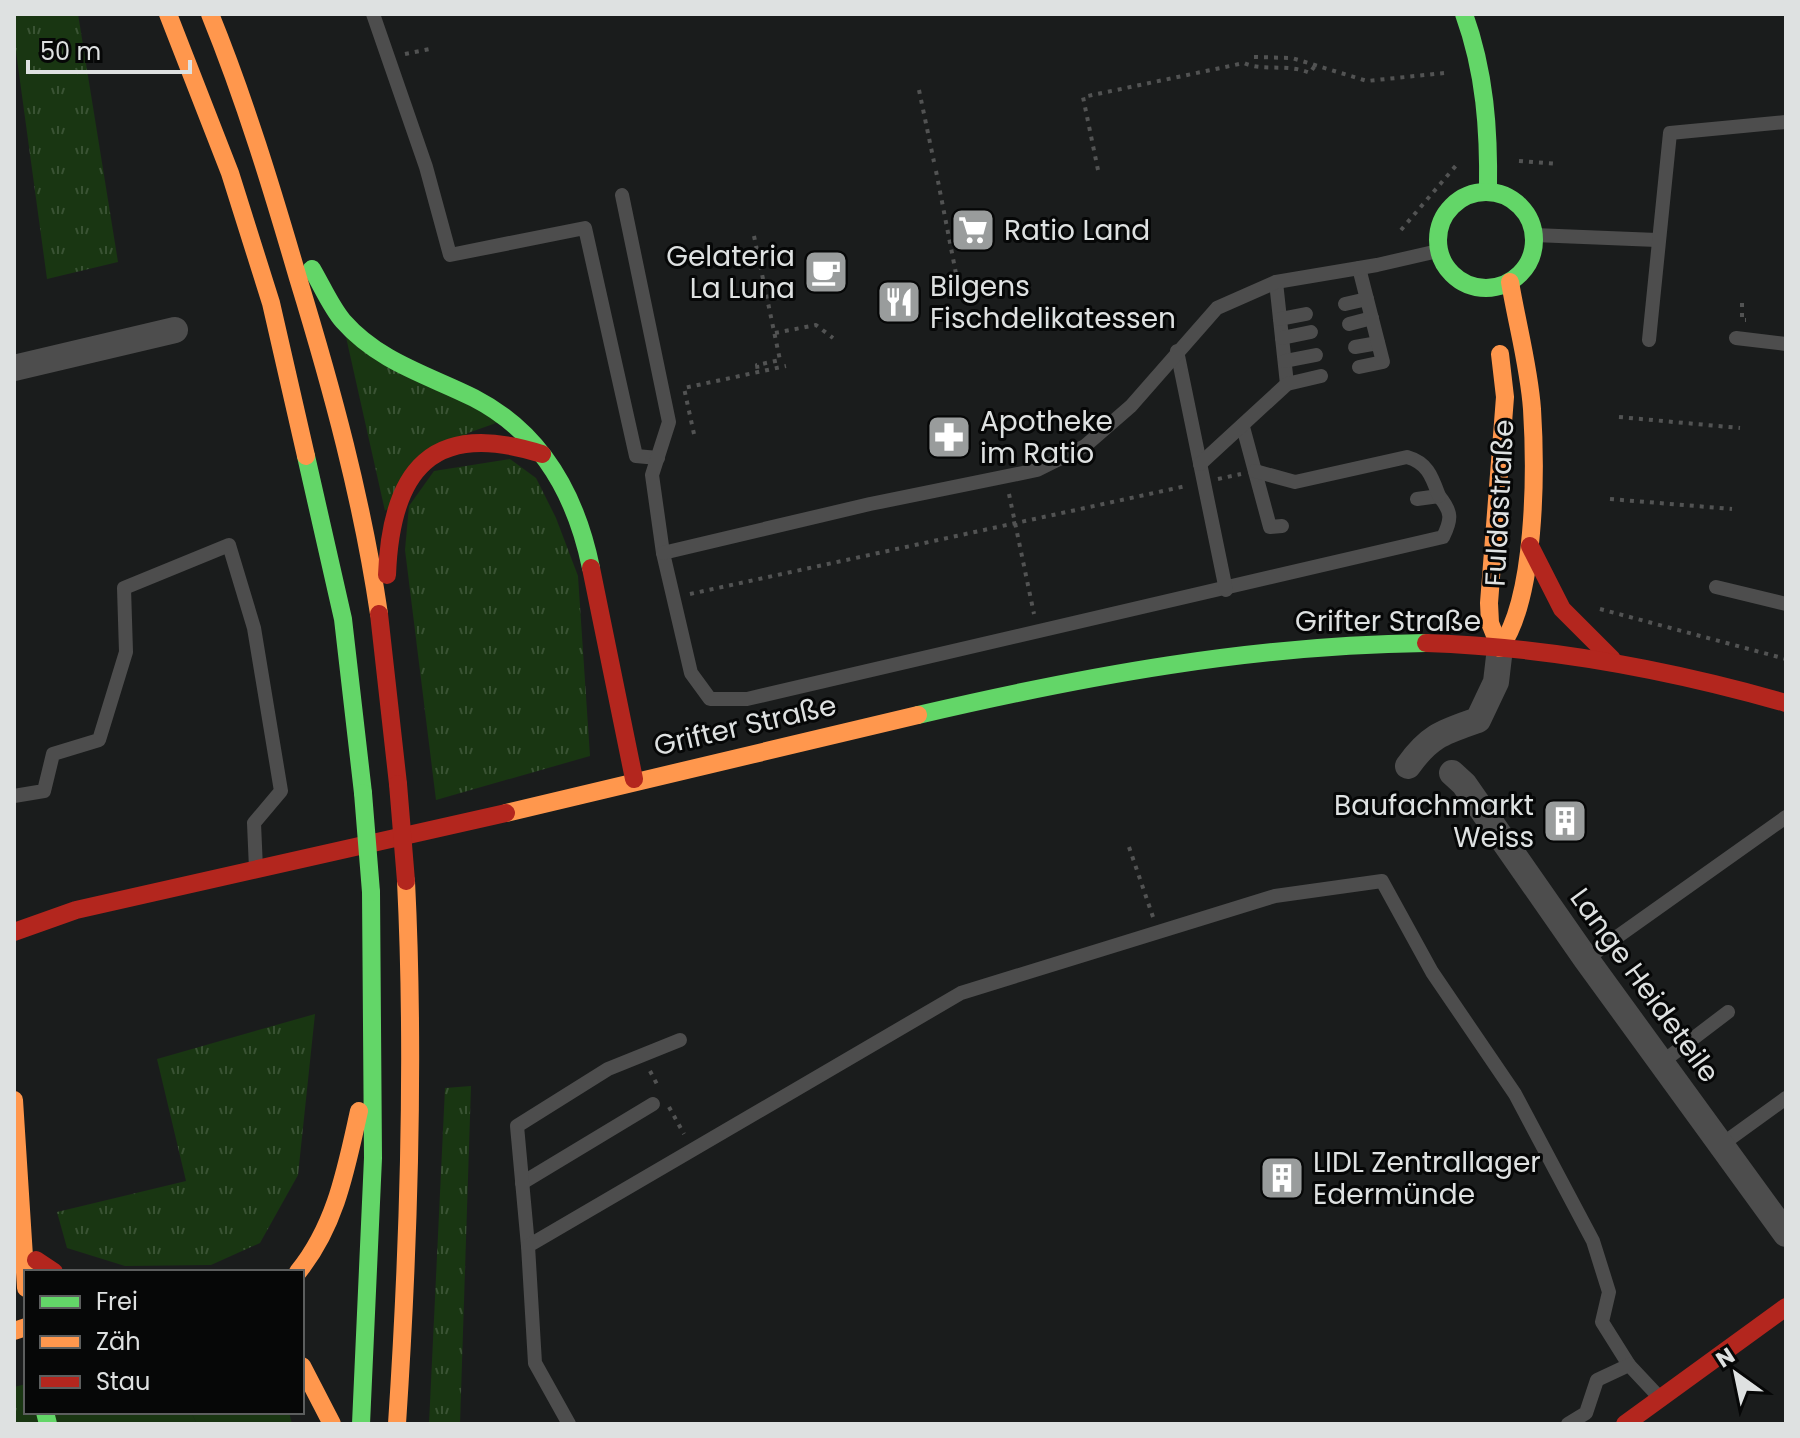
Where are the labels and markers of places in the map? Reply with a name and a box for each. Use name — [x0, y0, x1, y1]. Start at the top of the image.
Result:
supermarket icon: Ratio Land — [949, 206, 997, 254]
place label: Ratio Land — [1004, 211, 1150, 250]
place label: Gelateria La Luna — [666, 237, 795, 308]
cafe icon: Gelateria La Luna — [802, 248, 850, 296]
place label: Bilgens Fischdelikatessen — [930, 267, 1176, 338]
restaurant icon: Bilgens Fischdelikatessen — [875, 278, 923, 326]
place label: Apotheke im Ratio — [980, 402, 1113, 473]
pharmacy icon: Apotheke im Ratio — [925, 413, 973, 461]
place label: Baufachmarkt Weiss — [1334, 786, 1534, 857]
building icon: Baufachmarkt Weiss — [1541, 797, 1589, 845]
place label: LIDL Zentrallager Edermünde — [1313, 1143, 1541, 1214]
building icon: LIDL Zentrallager Edermünde — [1258, 1154, 1306, 1202]

